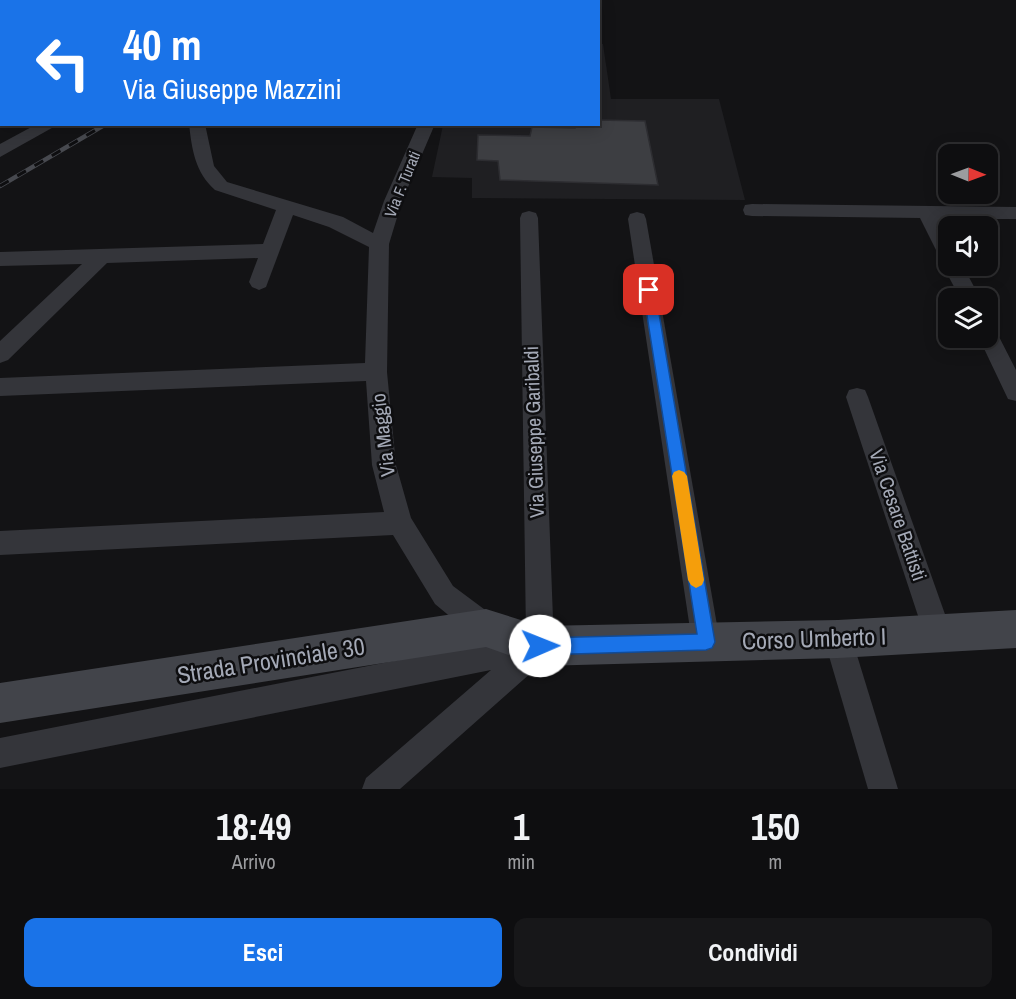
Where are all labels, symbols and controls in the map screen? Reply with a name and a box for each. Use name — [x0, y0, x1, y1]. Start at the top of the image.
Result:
text: 40 m — [123, 17, 202, 73]
icon: left — [24, 24, 102, 102]
text: Via Giuseppe Mazzini — [123, 71, 342, 107]
north arrow — [938, 144, 998, 204]
map controls — [938, 144, 998, 348]
street label: Via F. Turati — [379, 147, 425, 221]
button: sound — [938, 216, 998, 276]
pin — [623, 264, 674, 315]
icon: arrive — [632, 273, 665, 306]
button: layers — [938, 288, 998, 348]
street label: Via Giuseppe Garibaldi — [517, 346, 550, 518]
street label: Via Maggio — [364, 392, 401, 478]
street label: Via Cesare Battisti — [863, 445, 934, 584]
position arrow — [508, 614, 572, 678]
street label: Corso Umberto I — [741, 619, 887, 657]
street label: Strada Provinciale 30 — [175, 629, 367, 691]
text: 18:49 — [216, 803, 291, 851]
text: 1 — [513, 803, 529, 851]
text: 150 — [751, 803, 800, 851]
text: Arrivo — [232, 848, 276, 875]
text: min — [507, 848, 535, 875]
text: m — [769, 848, 782, 875]
button: Esci — [24, 918, 502, 987]
button: Condividi — [514, 918, 992, 987]

